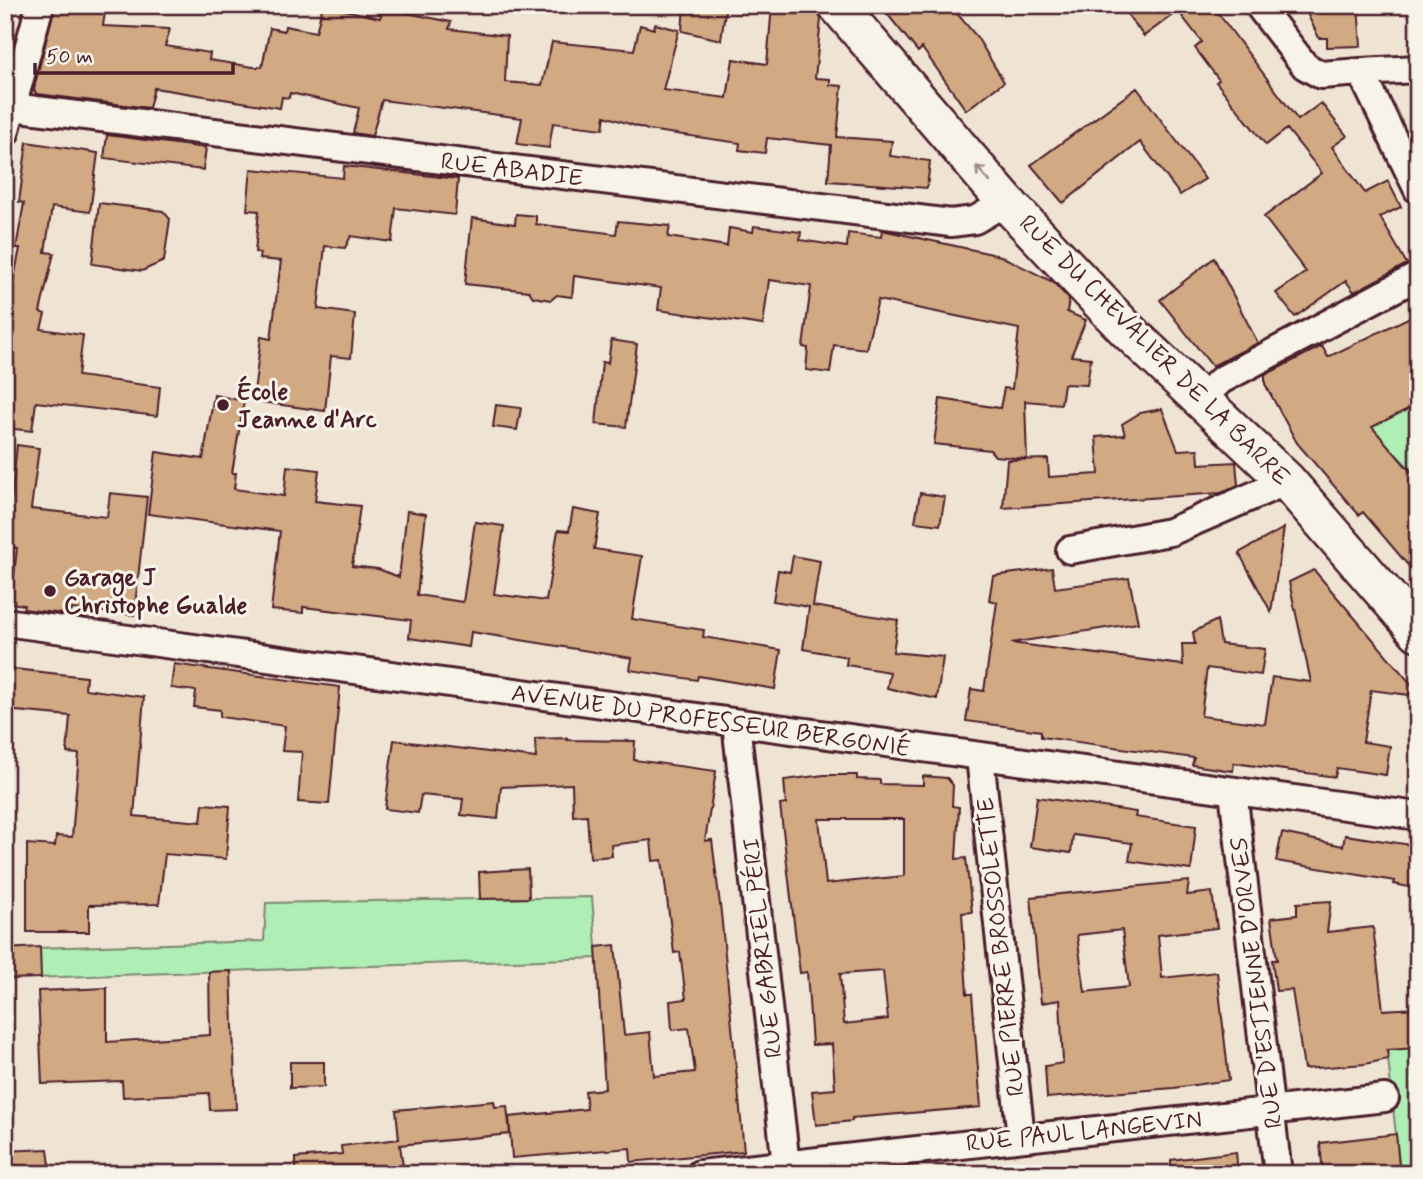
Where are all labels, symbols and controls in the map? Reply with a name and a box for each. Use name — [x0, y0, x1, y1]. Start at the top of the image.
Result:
scale bar — [35, 32, 233, 76]
text: 50 m — [46, 43, 93, 71]
street label: RUE ABADIE — [439, 146, 585, 195]
one-way arrow — [975, 166, 991, 184]
street label: RUE DU CHEVALIER DE LA BARRE — [1012, 209, 1296, 493]
place label: École Jeanne d'Arc — [237, 375, 377, 436]
marker: École Jeanne d'Arc — [215, 397, 231, 413]
place label: Garage J Christophe Gualde — [64, 563, 247, 622]
marker: Garage J Christophe Gualde — [42, 583, 58, 599]
street label: AVENUE DU PROFESSEUR BERGONIÉ — [509, 676, 913, 765]
street label: RUE PIERRE BROSSOLETTE — [970, 796, 1033, 1098]
street label: RUE D'ESTIENNE D'ORVES — [1224, 835, 1291, 1130]
street label: RUE GABRIEL PÉRI — [735, 836, 790, 1060]
street label: RUE PAUL LANGEVIN — [965, 1105, 1204, 1160]

